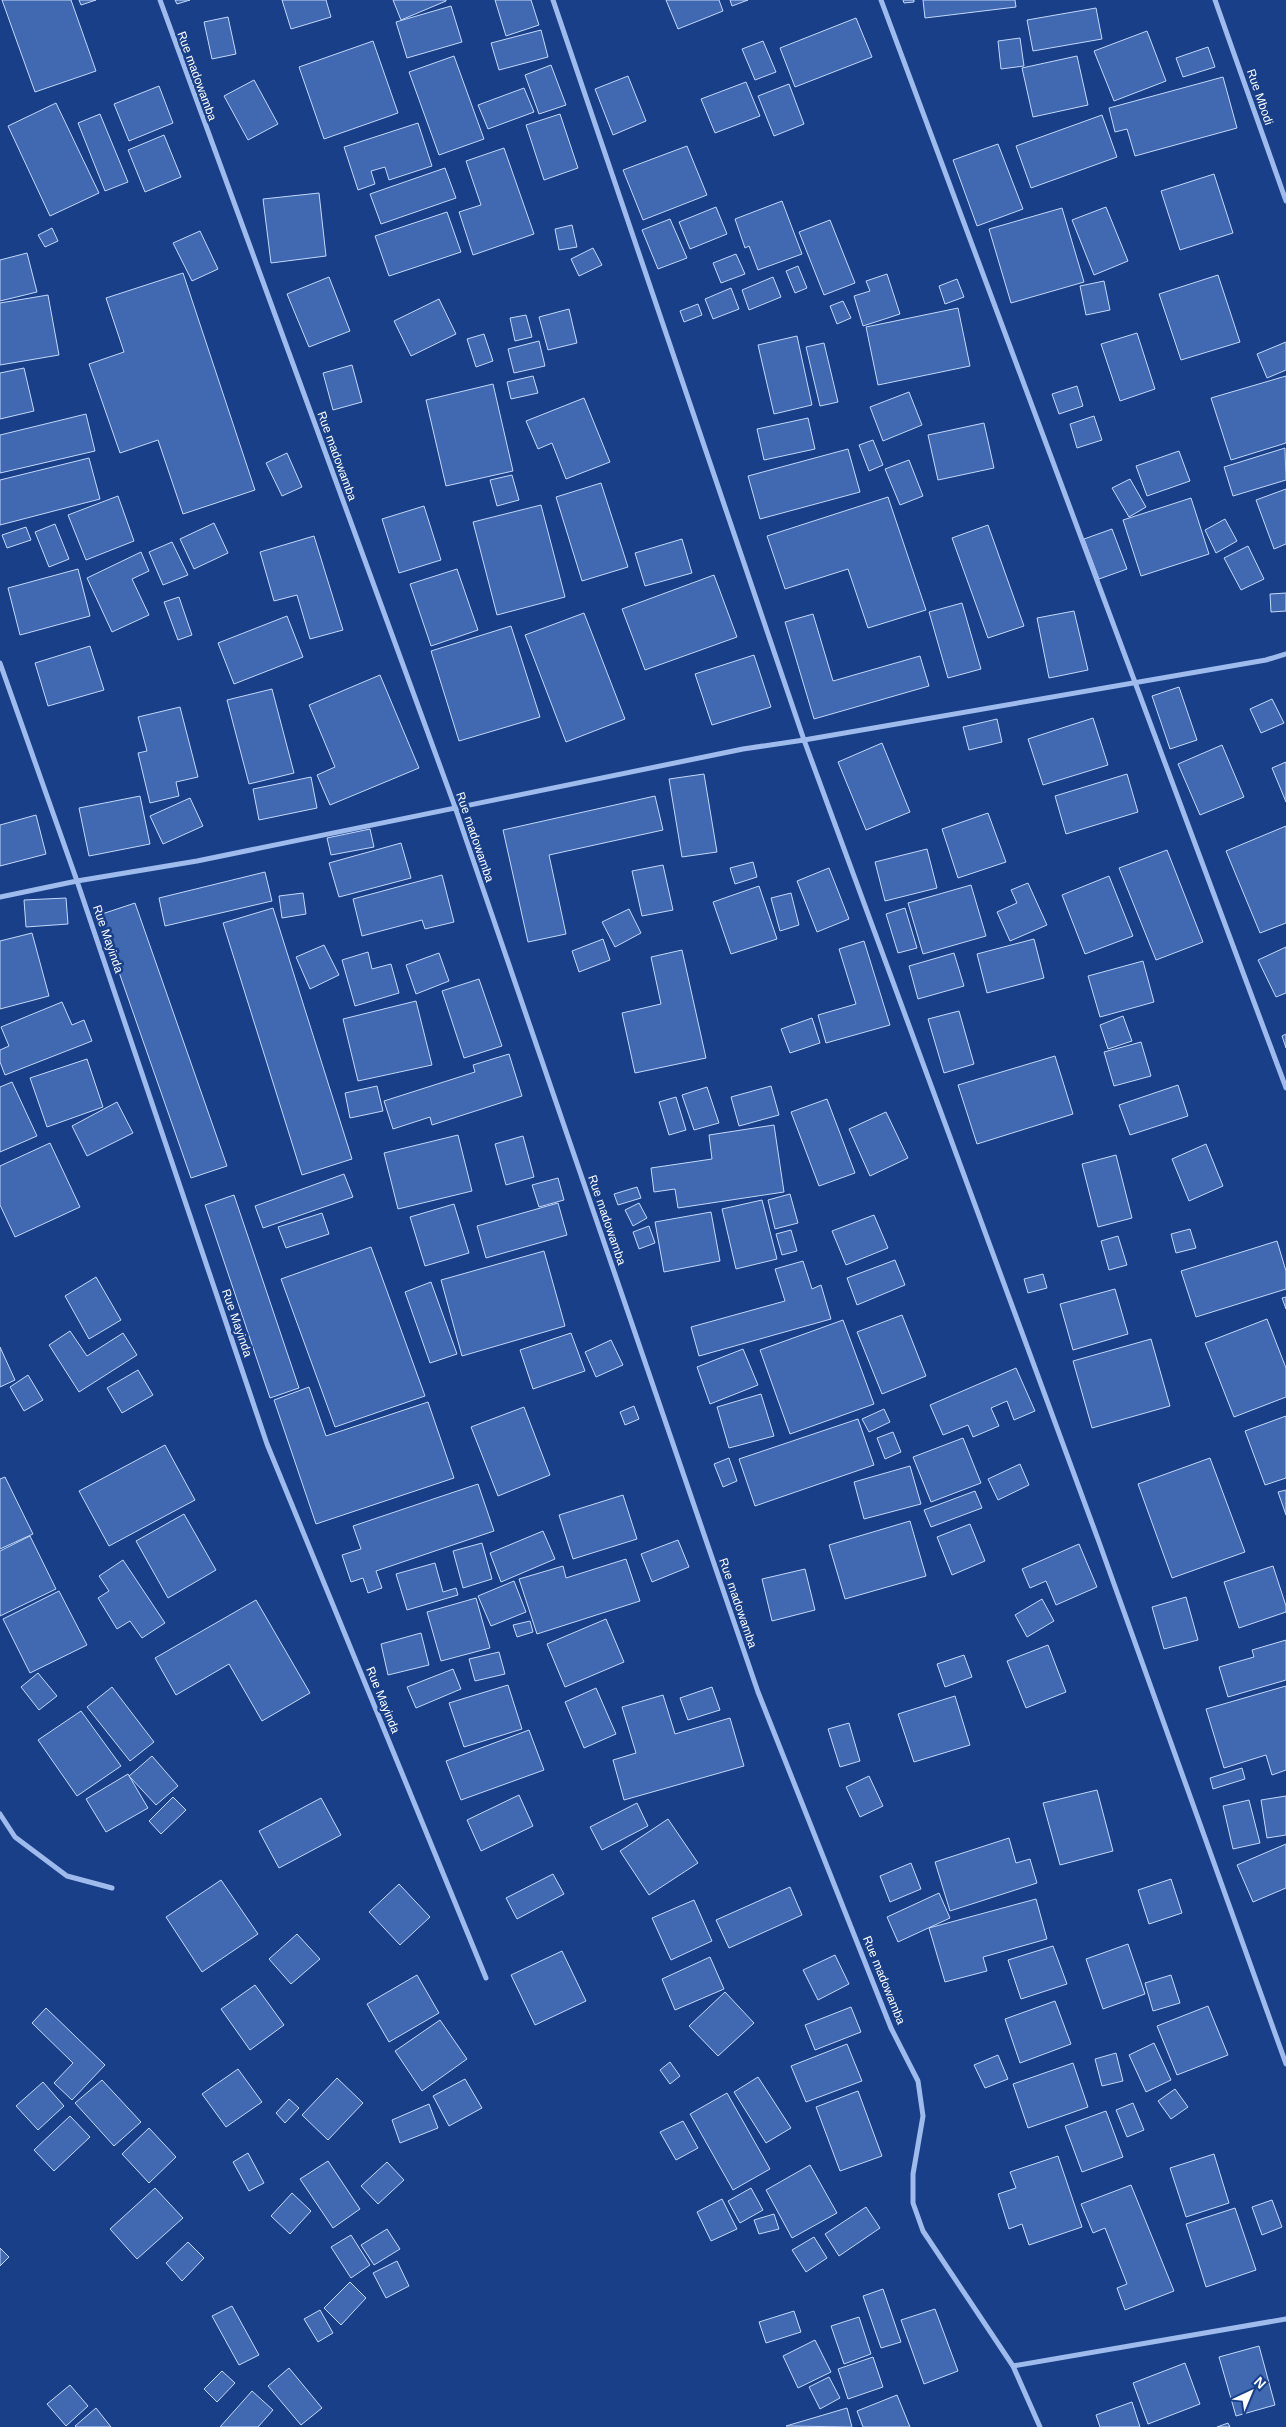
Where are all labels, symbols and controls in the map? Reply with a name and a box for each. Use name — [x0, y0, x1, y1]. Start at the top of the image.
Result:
street label: Rue madowamba — [174, 29, 220, 123]
street label: Rue Mbodi — [1244, 67, 1276, 127]
street label: Rue madowamba — [314, 409, 360, 503]
street label: Rue madowamba — [453, 790, 497, 884]
street label: Rue Mayinda — [90, 903, 126, 975]
street label: Rue madowamba — [585, 1173, 629, 1267]
street label: Rue Mayinda — [219, 1287, 255, 1359]
street label: Rue madowamba — [716, 1556, 760, 1650]
street label: Rue Mayinda — [363, 1665, 403, 1736]
street label: Rue madowamba — [860, 1934, 908, 2027]
north arrow — [1226, 2367, 1276, 2417]
text: N — [1251, 2373, 1269, 2392]

